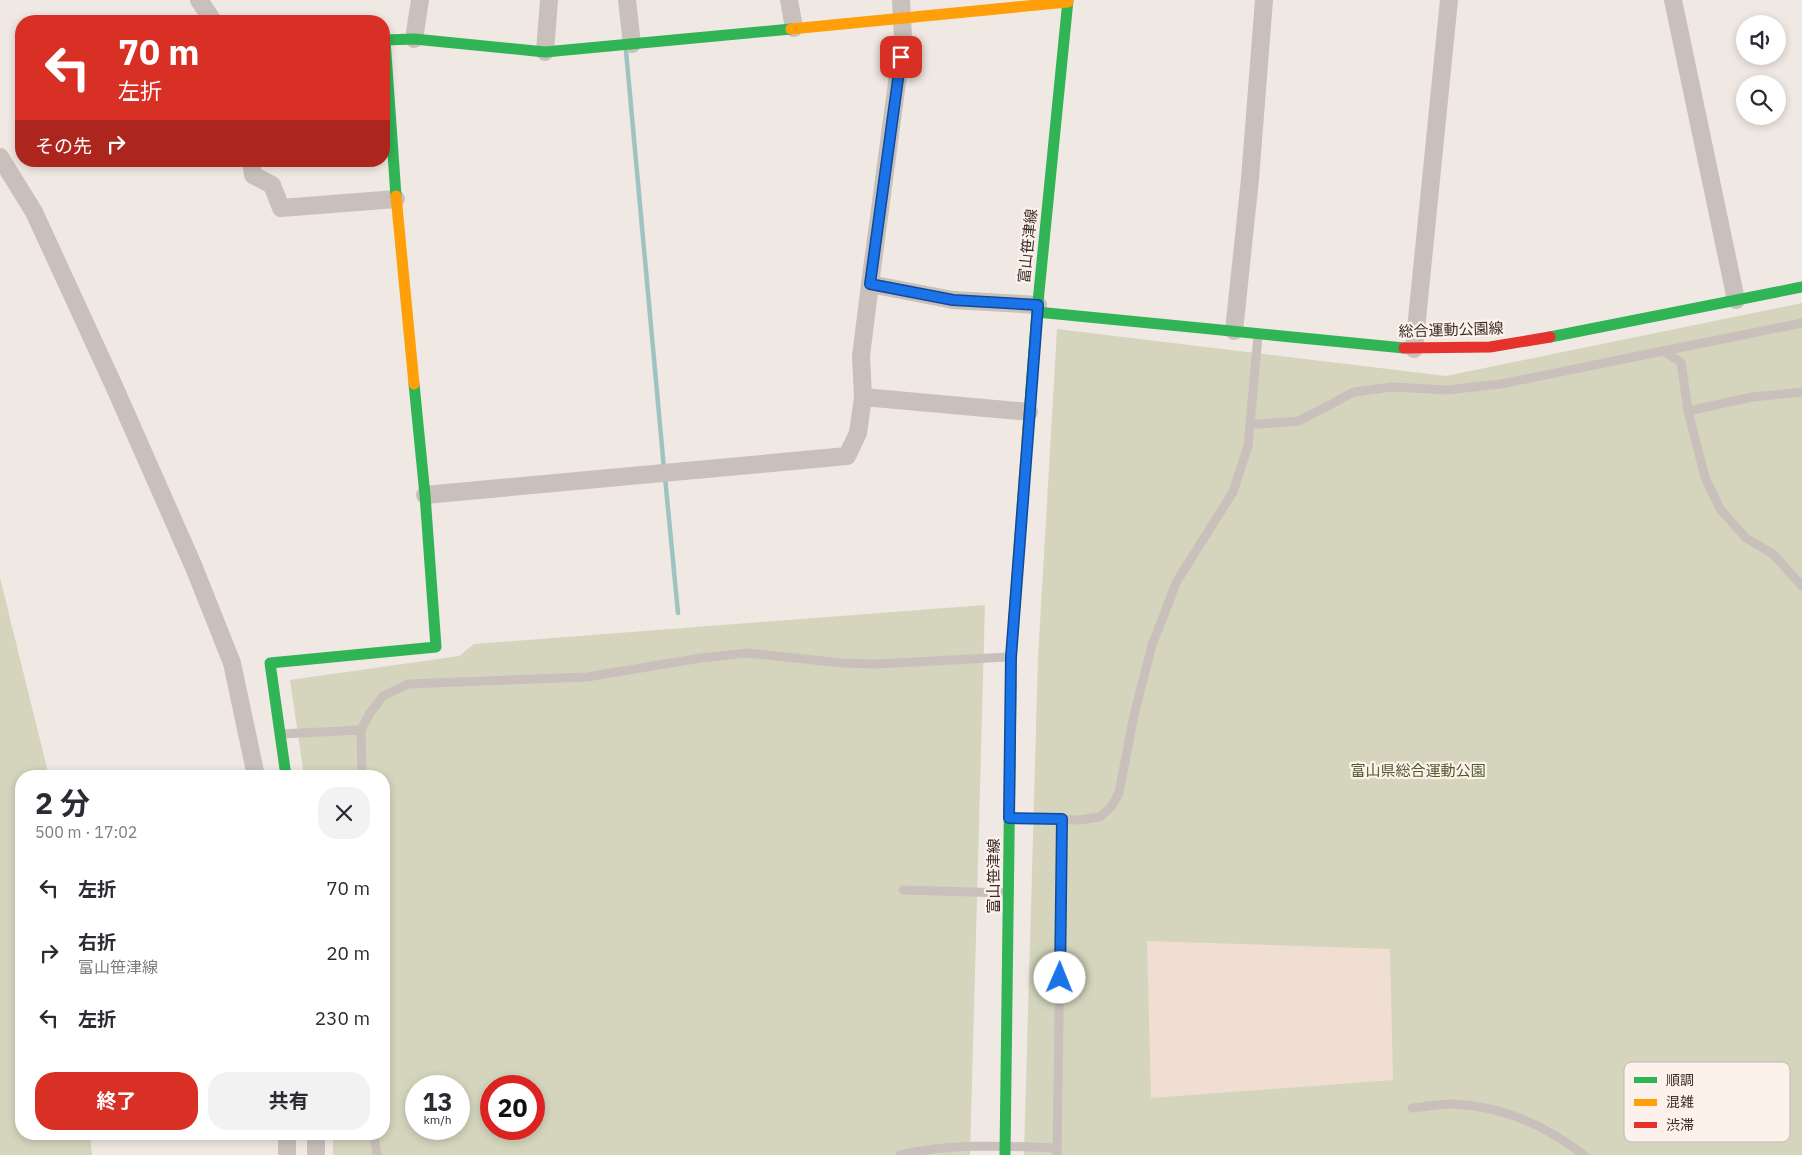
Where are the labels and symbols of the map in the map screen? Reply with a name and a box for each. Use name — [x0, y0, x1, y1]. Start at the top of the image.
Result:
pin — [880, 36, 922, 78]
street label: 富山笹津線 — [1014, 208, 1041, 284]
street label: 総合運動公園線 — [1398, 318, 1504, 341]
park label: 富山県総合運動公園 — [1350, 761, 1486, 780]
street label: 富山笹津線 — [984, 838, 1003, 914]
position arrow — [1033, 951, 1085, 1003]
legend — [1624, 1062, 1790, 1142]
text: 順調 — [1666, 1071, 1694, 1089]
speed limit sign: 20 — [480, 1075, 545, 1140]
text: 混雑 — [1666, 1093, 1694, 1111]
text: 渋滞 — [1666, 1116, 1694, 1134]

